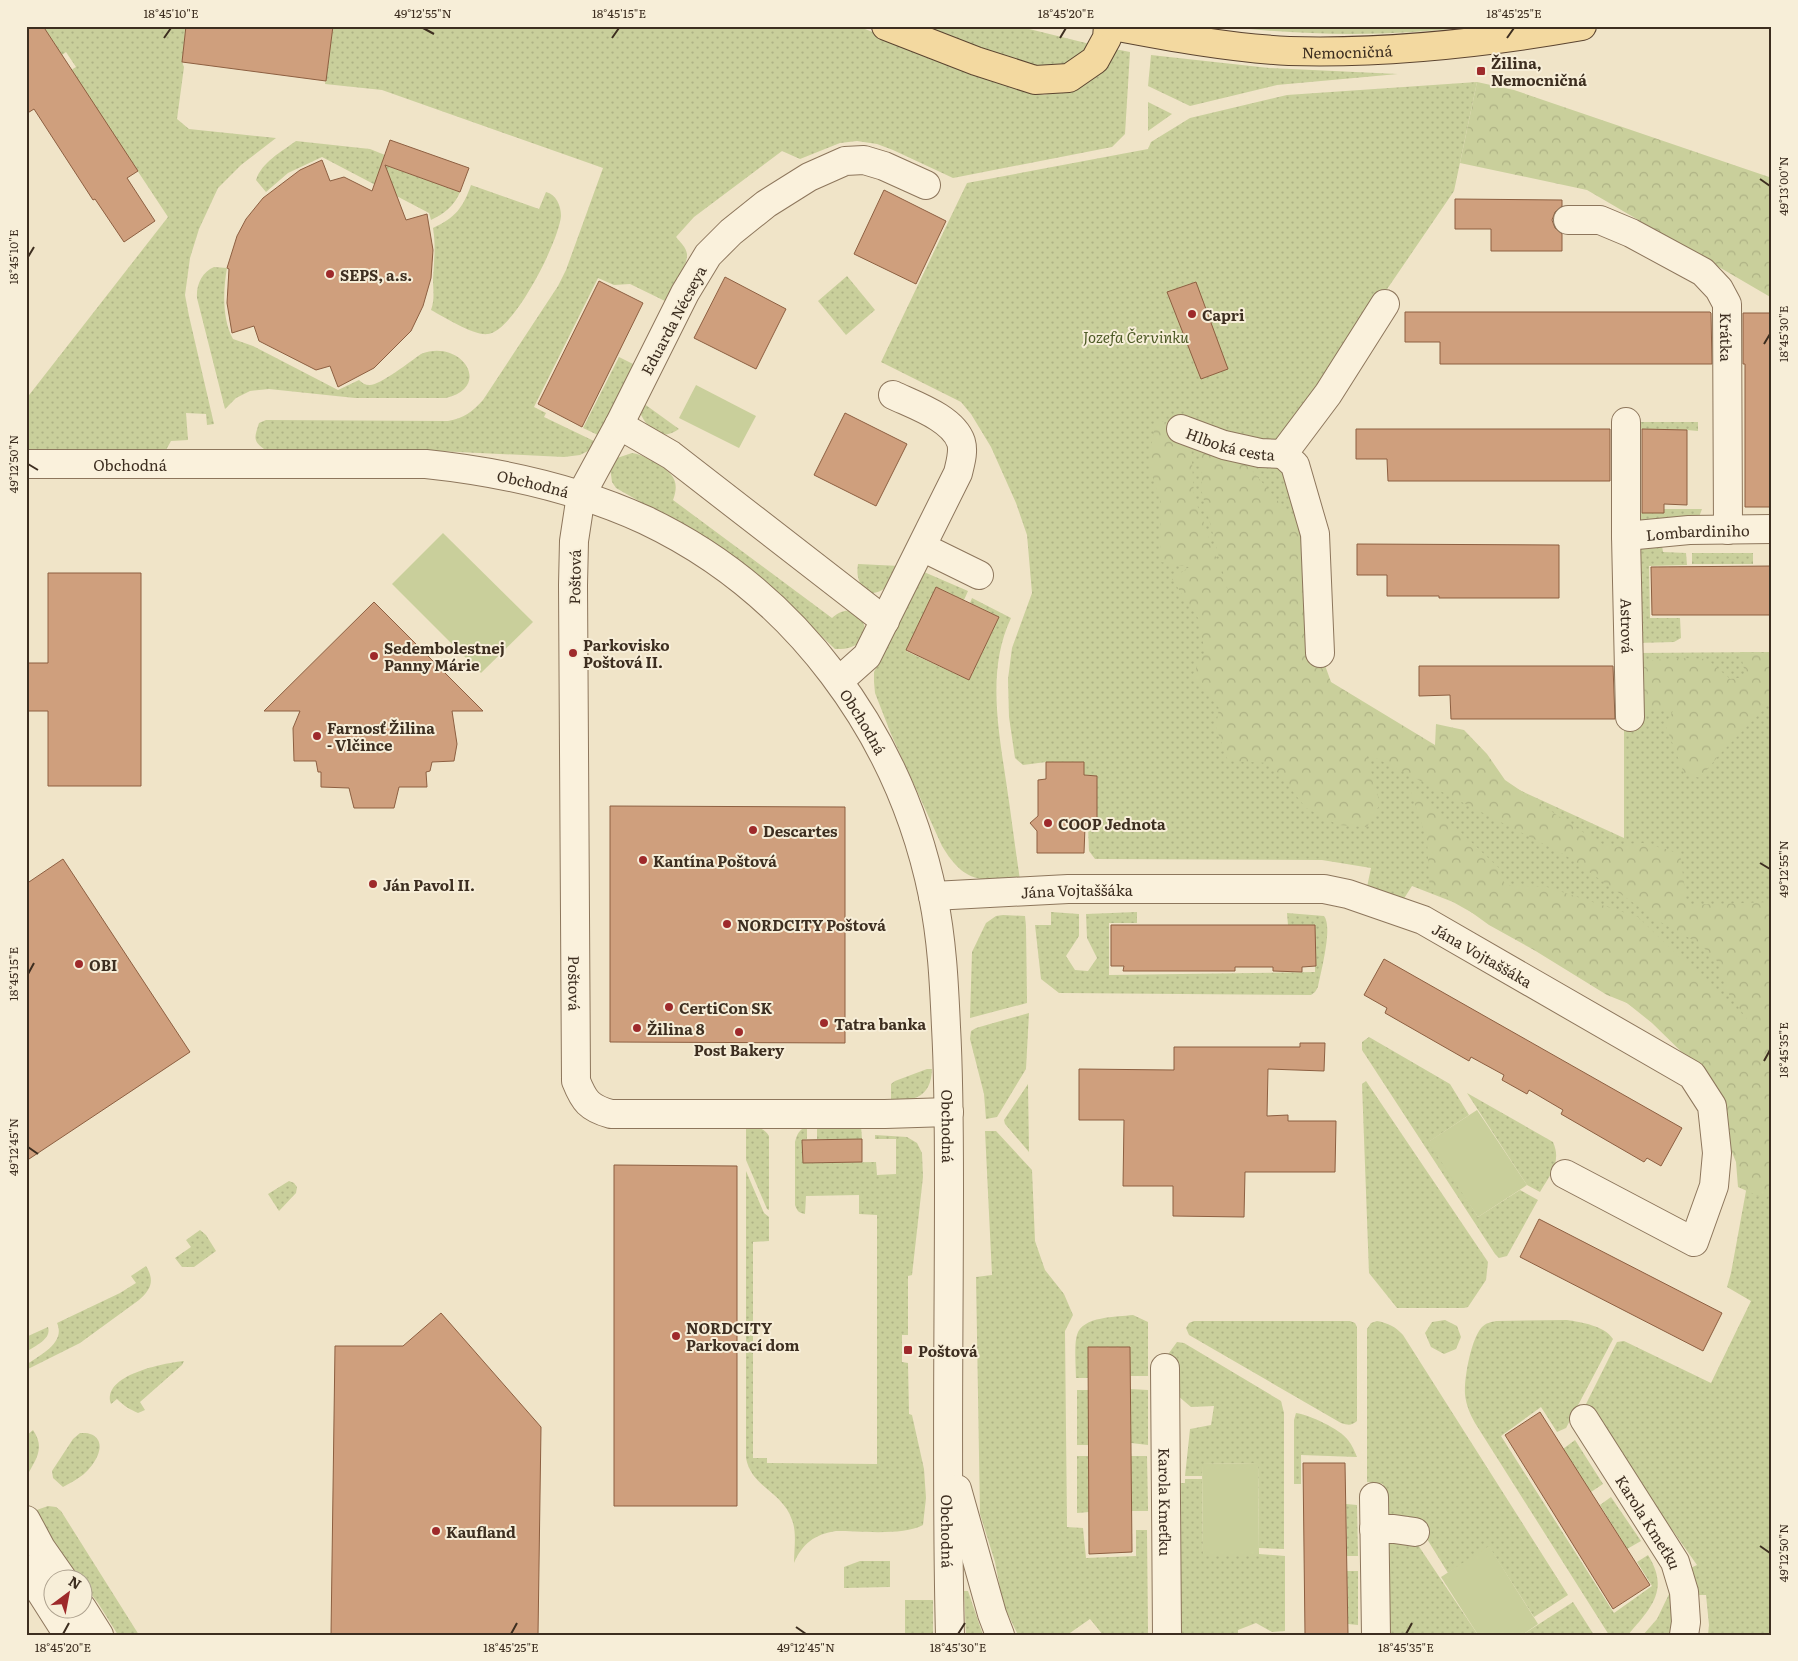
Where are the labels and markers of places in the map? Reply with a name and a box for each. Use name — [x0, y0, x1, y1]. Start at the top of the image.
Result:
place label: Žilina, Nemocničná — [1491, 51, 1587, 91]
marker: Žilina, Nemocničná — [1475, 65, 1487, 77]
place label: SEPS, a.s. — [340, 263, 412, 286]
marker: SEPS, a.s. — [324, 268, 336, 280]
place label: Capri — [1202, 303, 1245, 326]
marker: Capri — [1186, 308, 1198, 320]
place label: Parkovisko Poštová II. — [583, 633, 670, 673]
place label: Sedembolestnej Panny Márie — [384, 636, 505, 676]
marker: Parkovisko Poštová II. — [567, 647, 579, 659]
marker: Sedembolestnej Panny Márie — [368, 650, 380, 662]
place label: Farnosť Žilina - Vlčince — [327, 716, 435, 756]
marker: Farnosť Žilina - Vlčince — [311, 730, 323, 742]
place label: COOP Jednota — [1058, 812, 1166, 835]
marker: COOP Jednota — [1042, 817, 1054, 829]
place label: Descartes — [763, 819, 838, 842]
marker: Descartes — [747, 824, 759, 836]
place label: Kantína Poštová — [653, 849, 777, 872]
marker: Kantína Poštová — [637, 854, 649, 866]
place label: Ján Pavol II. — [383, 873, 475, 896]
marker: Ján Pavol II. — [367, 878, 379, 890]
place label: NORDCITY Poštová — [737, 913, 886, 936]
marker: NORDCITY Poštová — [721, 918, 733, 930]
place label: OBI — [89, 953, 117, 976]
marker: OBI — [73, 958, 85, 970]
place label: CertiCon SK — [679, 996, 772, 1019]
marker: CertiCon SK — [663, 1001, 675, 1013]
place label: Tatra banka — [834, 1012, 926, 1035]
place label: Žilina 8 — [647, 1017, 705, 1040]
marker: Tatra banka — [818, 1017, 830, 1029]
marker: Žilina 8 — [631, 1022, 643, 1034]
marker: Post Bakery — [733, 1026, 745, 1038]
place label: Post Bakery — [694, 1038, 785, 1061]
place label: NORDCITY Parkovací dom — [686, 1316, 799, 1356]
marker: NORDCITY Parkovací dom — [670, 1330, 682, 1342]
place label: Poštová — [918, 1339, 978, 1362]
marker: Poštová — [902, 1344, 914, 1356]
place label: Kaufland — [446, 1520, 516, 1543]
marker: Kaufland — [430, 1525, 442, 1537]

